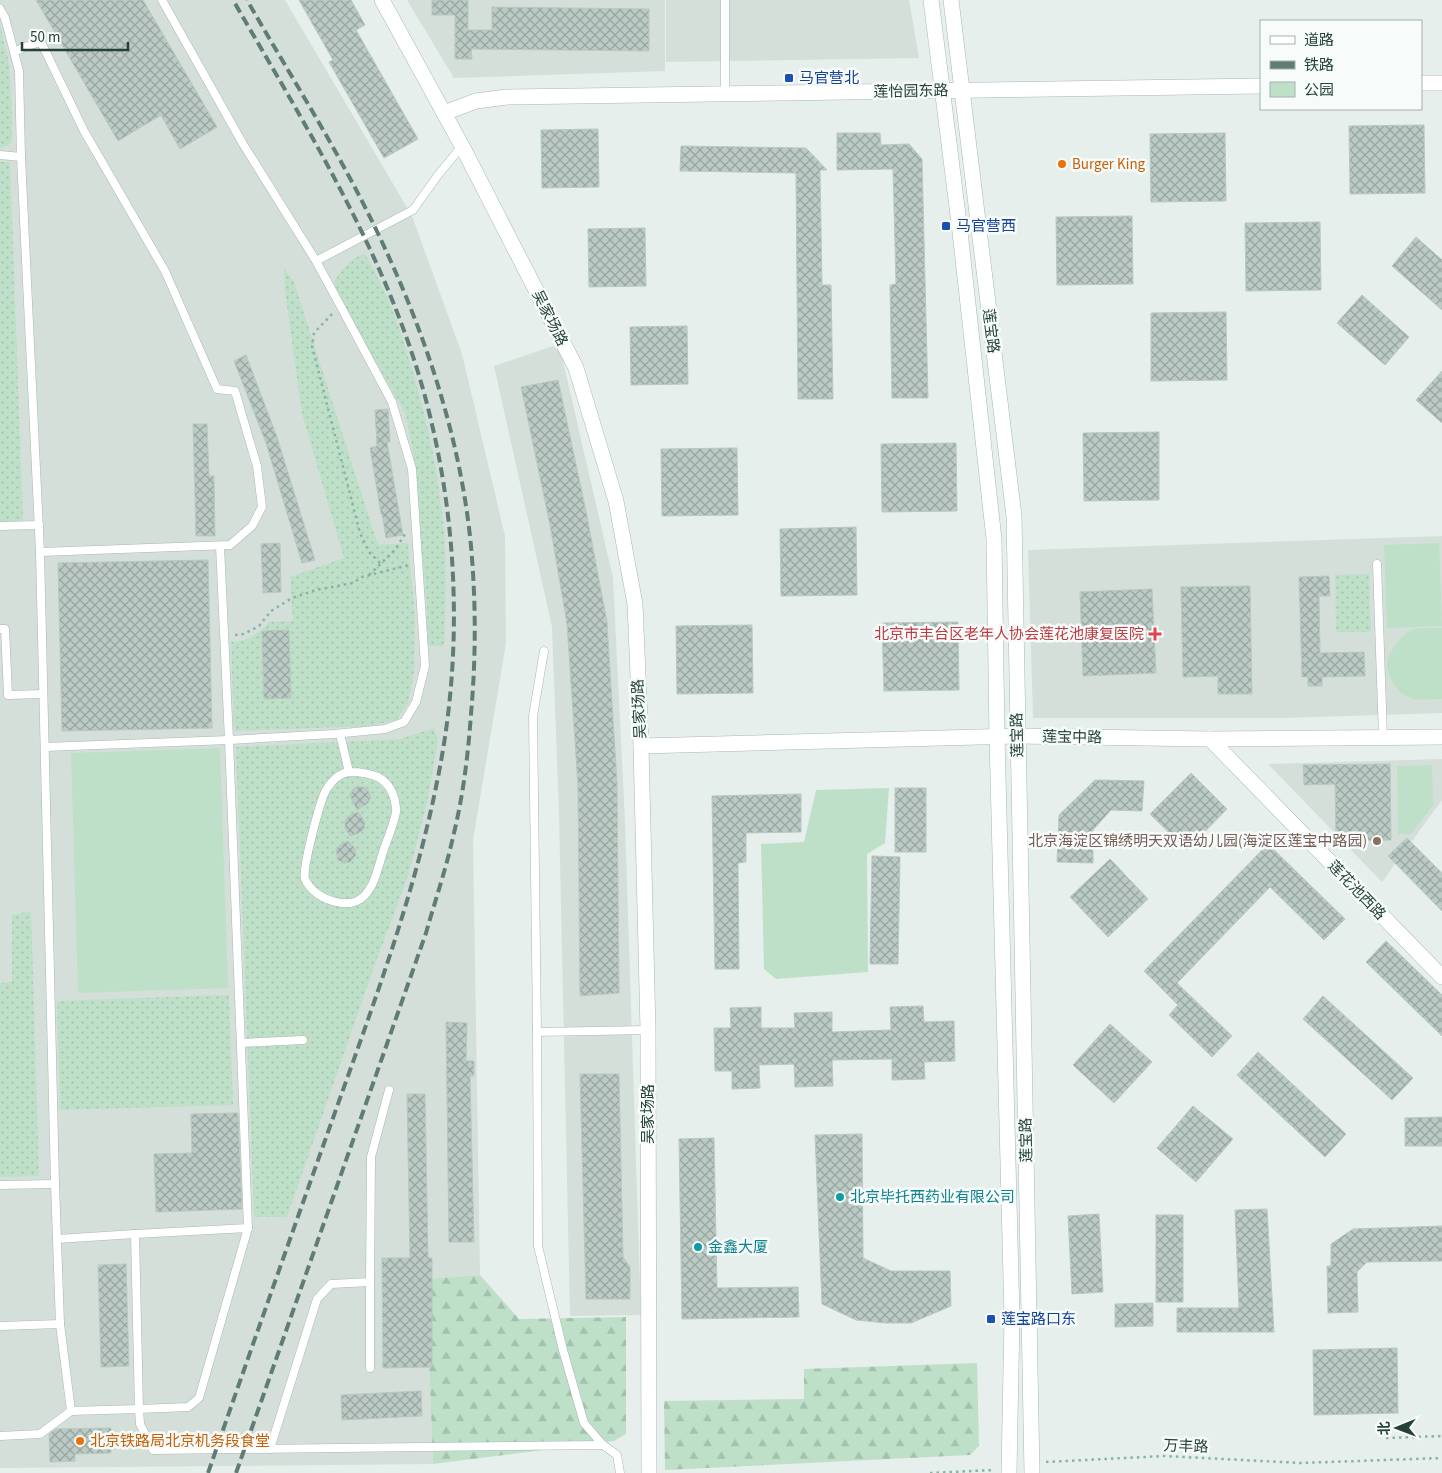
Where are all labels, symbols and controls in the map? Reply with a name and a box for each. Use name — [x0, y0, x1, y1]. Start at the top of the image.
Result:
scale bar — [22, 20, 129, 52]
legend — [1260, 20, 1422, 110]
text: 50 m — [30, 27, 60, 48]
text: 道路 — [1304, 30, 1334, 51]
text: 铁路 — [1304, 55, 1334, 76]
place label: 马官营北 — [799, 68, 859, 89]
marker: 马官营北 — [783, 72, 795, 84]
street label: 莲怡园东路 — [873, 80, 949, 103]
text: 公园 — [1304, 80, 1334, 101]
place label: Burger King — [1072, 154, 1146, 175]
marker: Burger King — [1056, 158, 1068, 170]
place label: 马官营西 — [956, 216, 1016, 237]
marker: 马官营西 — [940, 220, 952, 232]
street label: 吴家场路 — [527, 287, 573, 350]
street label: 莲宝路 — [977, 307, 1004, 355]
place label: 北京市丰台区老年人协会莲花池康复医院 — [874, 624, 1144, 645]
marker: 北京市丰台区老年人协会莲花池康复医院 — [1148, 627, 1162, 641]
street label: 吴家场路 — [627, 678, 652, 739]
street label: 莲宝路 — [1007, 712, 1028, 758]
street label: 莲宝中路 — [1042, 726, 1102, 749]
place label: 北京海淀区锦绣明天双语幼儿园(海淀区莲宝中路园) — [1028, 831, 1367, 852]
marker: 北京海淀区锦绣明天双语幼儿园(海淀区莲宝中路园) — [1371, 835, 1383, 847]
street label: 莲花池西路 — [1323, 856, 1390, 925]
street label: 吴家场路 — [638, 1084, 659, 1144]
street label: 莲宝路 — [1016, 1117, 1037, 1163]
place label: 北京毕托西药业有限公司 — [850, 1187, 1015, 1208]
marker: 北京毕托西药业有限公司 — [834, 1191, 846, 1203]
place label: 金鑫大厦 — [708, 1237, 768, 1258]
marker: 金鑫大厦 — [692, 1241, 704, 1253]
place label: 莲宝路口东 — [1001, 1309, 1076, 1330]
marker: 莲宝路口东 — [985, 1313, 997, 1325]
north arrow — [1372, 1403, 1422, 1453]
text: 北 — [1375, 1421, 1395, 1435]
place label: 北京铁路局北京机务段食堂 — [90, 1431, 270, 1452]
marker: 北京铁路局北京机务段食堂 — [74, 1435, 86, 1447]
street label: 万丰路 — [1163, 1435, 1209, 1458]

